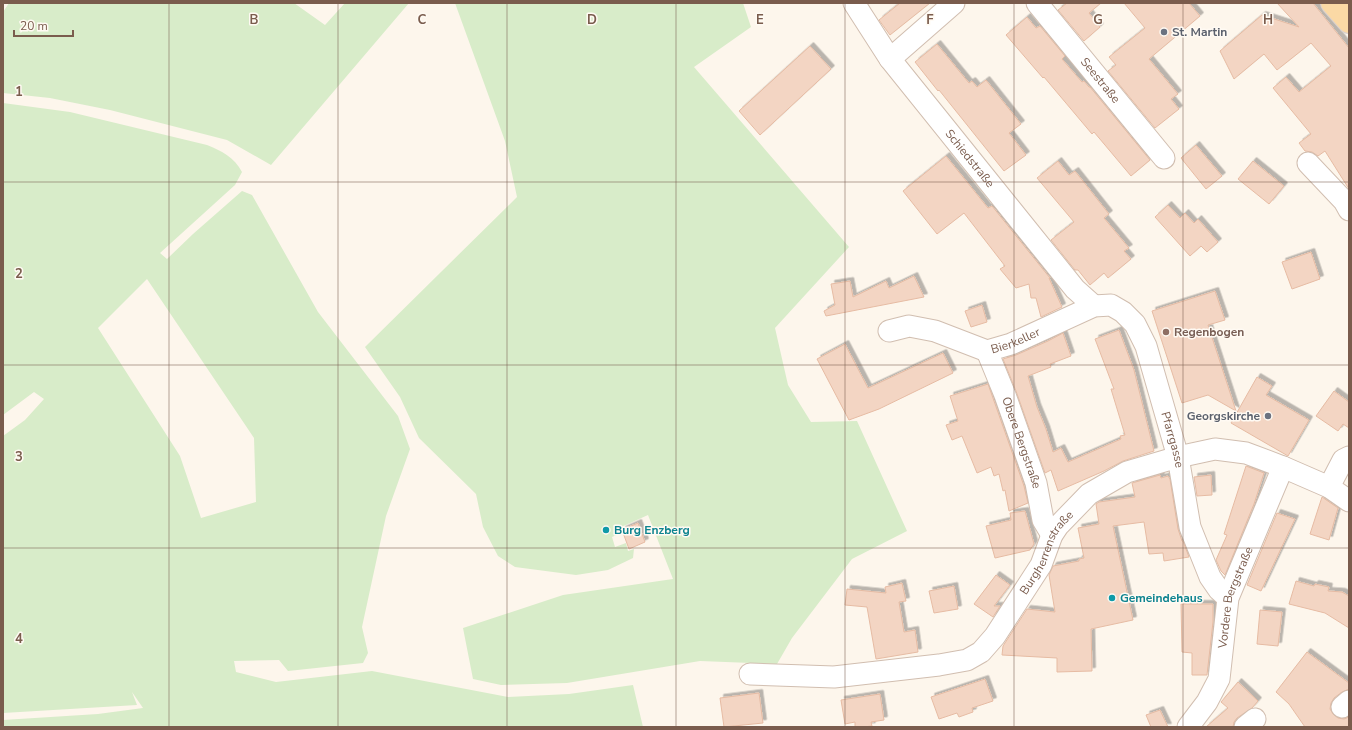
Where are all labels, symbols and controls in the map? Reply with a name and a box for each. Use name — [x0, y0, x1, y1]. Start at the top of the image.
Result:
text: B — [250, 11, 259, 29]
text: C — [418, 11, 427, 29]
text: D — [587, 11, 597, 29]
text: E — [756, 11, 764, 29]
text: F — [926, 11, 934, 29]
text: G — [1093, 11, 1103, 29]
text: H — [1263, 11, 1273, 29]
scale bar — [14, 12, 73, 38]
text: 20 m — [20, 18, 48, 34]
place label: St. Martin — [1172, 24, 1227, 40]
marker: St. Martin — [1159, 27, 1169, 37]
street label: Seestraße — [1077, 54, 1124, 106]
text: 1 — [15, 83, 23, 101]
street label: Schiedstraße — [942, 126, 998, 191]
text: 2 — [15, 265, 23, 283]
street label: Bierkeller — [989, 324, 1043, 357]
place label: Regenbogen — [1174, 324, 1244, 340]
marker: Regenbogen — [1161, 327, 1171, 337]
street label: Obere Bergstraße — [998, 394, 1045, 490]
place label: Georgskirche — [1187, 408, 1260, 424]
street label: Pfarrgasse — [1157, 410, 1188, 469]
marker: Georgskirche — [1263, 411, 1273, 421]
text: 3 — [15, 448, 23, 466]
street label: Burgherrenstraße — [1016, 507, 1077, 598]
place label: Burg Enzberg — [614, 522, 690, 538]
marker: Burg Enzberg — [601, 525, 611, 535]
street label: Vordere Bergstraße — [1214, 544, 1257, 650]
place label: Gemeindehaus — [1120, 590, 1203, 606]
marker: Gemeindehaus — [1107, 593, 1117, 603]
text: 4 — [15, 630, 23, 648]

